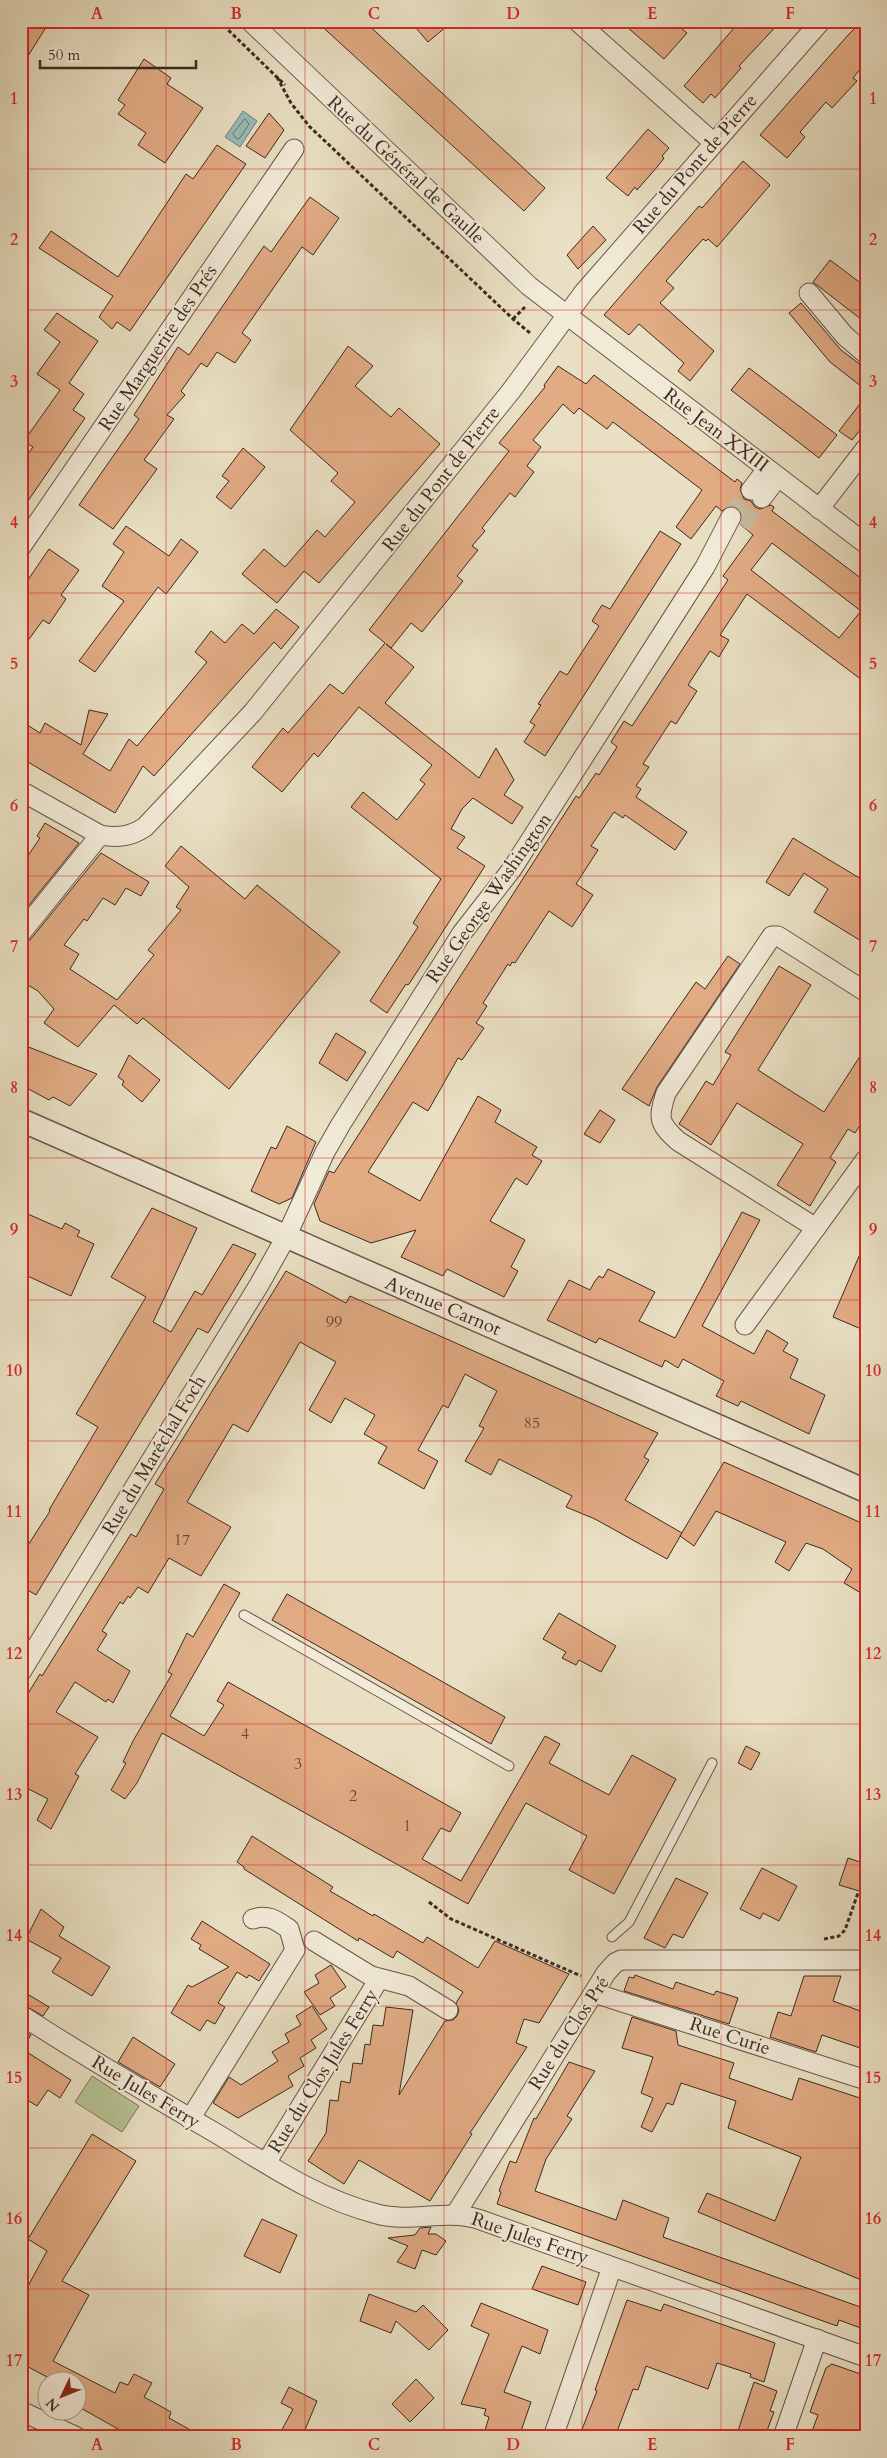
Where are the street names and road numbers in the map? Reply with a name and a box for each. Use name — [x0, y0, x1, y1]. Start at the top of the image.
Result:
street label: Rue du Pont de Pierre — [627, 88, 763, 240]
street label: Rue du Général de Gaulle — [321, 90, 491, 250]
street label: Rue Marguerite des Prés — [93, 260, 223, 436]
street label: Rue Jean XXIII — [658, 382, 774, 478]
street label: Rue du Pont de Pierre — [376, 401, 506, 557]
street label: Rue George Washington — [420, 807, 558, 988]
street label: Avenue Carnot — [381, 1270, 505, 1342]
street label: Rue du Maréchal Foch — [96, 1370, 212, 1540]
street label: Rue du Clos Pré — [522, 1971, 616, 2095]
street label: Rue du Clos Jules Ferry — [262, 1984, 384, 2158]
street label: Rue Curie — [686, 2011, 774, 2061]
street label: Rue Jules Ferry — [87, 2049, 205, 2135]
street label: Rue Jules Ferry — [468, 2206, 592, 2270]

